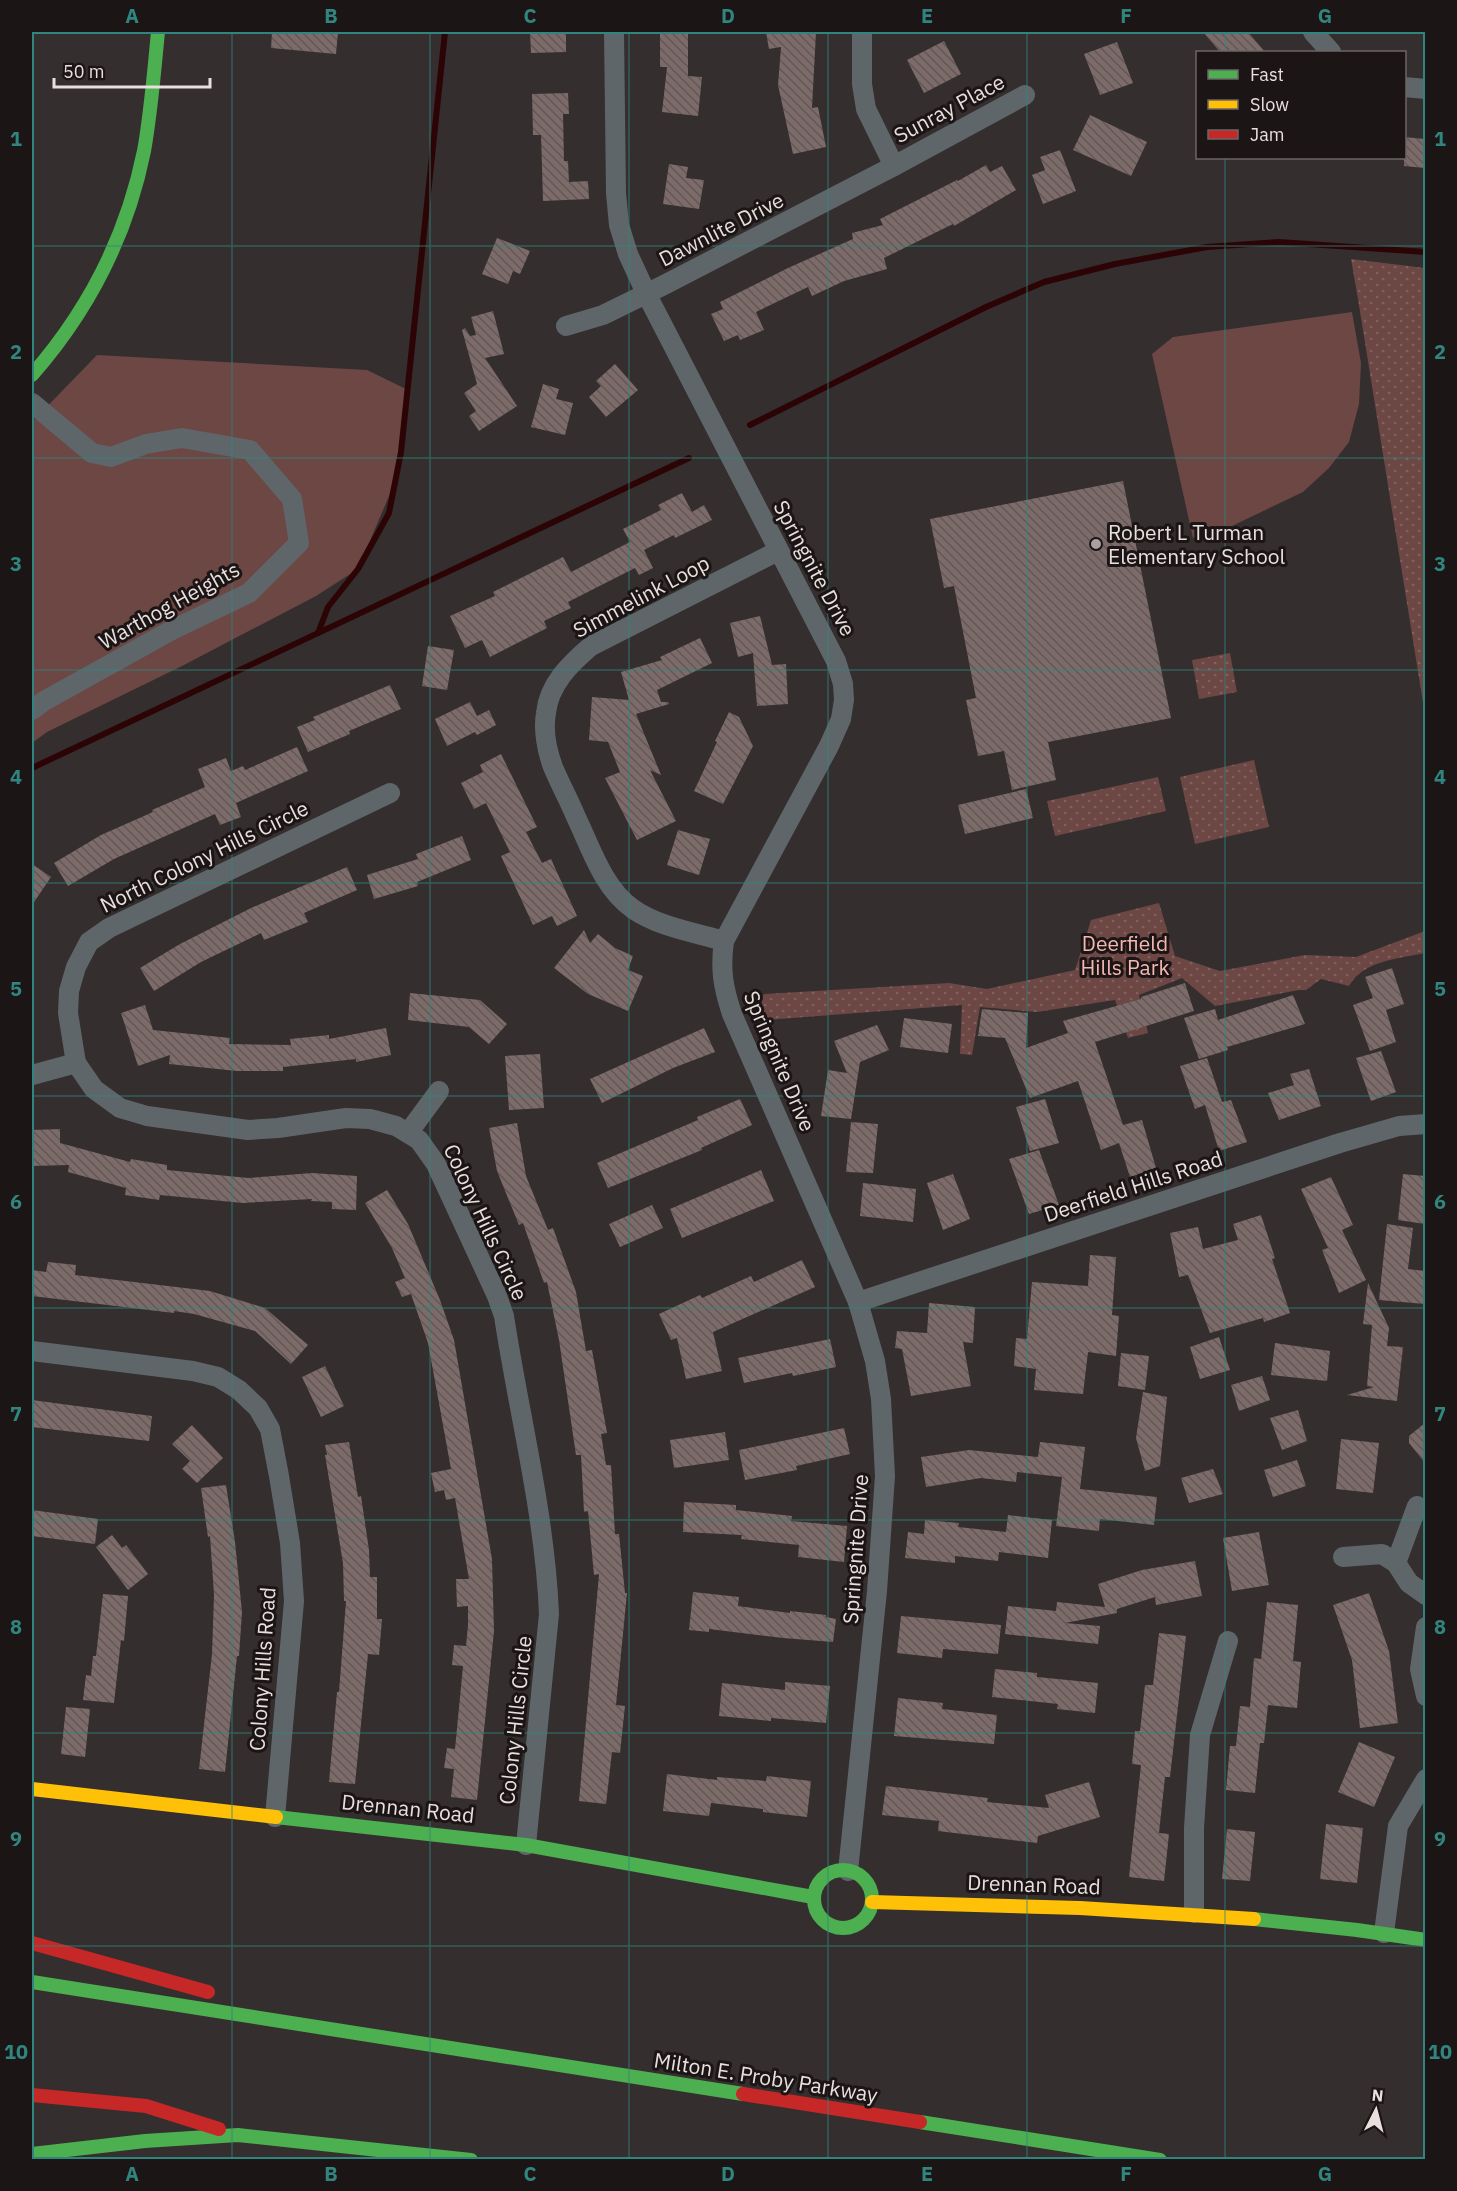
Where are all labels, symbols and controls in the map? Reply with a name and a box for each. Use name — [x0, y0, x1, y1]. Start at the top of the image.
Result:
text: A — [125, 2, 139, 29]
text: B — [324, 2, 338, 29]
text: C — [523, 2, 537, 29]
text: D — [721, 2, 735, 29]
text: E — [921, 2, 933, 29]
text: F — [1120, 2, 1132, 29]
text: G — [1318, 2, 1332, 29]
scale bar — [54, 51, 210, 89]
legend — [1196, 51, 1406, 159]
text: 50 m — [63, 60, 105, 83]
text: Fast — [1250, 63, 1284, 86]
street label: Sunray Place — [889, 67, 1009, 149]
text: Slow — [1250, 93, 1289, 116]
text: Jam — [1250, 123, 1285, 146]
text: 1 — [10, 125, 22, 152]
text: 1 — [1434, 125, 1446, 152]
street label: Dawnlite Drive — [654, 185, 788, 273]
text: 2 — [10, 338, 22, 365]
text: 2 — [1434, 338, 1446, 365]
street label: Springnite Drive — [767, 495, 863, 641]
place label: Robert L Turman Elementary School — [1108, 518, 1285, 570]
marker: Robert L Turman Elementary School — [1089, 537, 1103, 551]
street label: Simmelink Loop — [568, 548, 714, 644]
text: 3 — [10, 550, 22, 577]
text: 3 — [1434, 550, 1446, 577]
street label: Warthog Heights — [94, 555, 244, 655]
text: 4 — [10, 763, 22, 790]
text: 4 — [1434, 763, 1446, 790]
street label: North Colony Hills Circle — [95, 793, 313, 919]
park label: Deerfield Hills Park — [1080, 929, 1170, 981]
text: 5 — [10, 975, 22, 1002]
text: 5 — [1434, 975, 1446, 1002]
street label: Springnite Drive — [738, 986, 822, 1136]
street label: Colony Hills Circle — [437, 1139, 535, 1305]
street label: Deerfield Hills Road — [1040, 1144, 1226, 1228]
text: 6 — [10, 1188, 22, 1215]
text: 6 — [1434, 1188, 1446, 1215]
text: 7 — [10, 1400, 22, 1427]
text: 7 — [1434, 1400, 1446, 1427]
street label: Springnite Drive — [836, 1473, 874, 1625]
street label: Colony Hills Road — [242, 1586, 282, 1752]
text: 8 — [10, 1613, 22, 1640]
text: 8 — [1434, 1613, 1446, 1640]
street label: Colony Hills Circle — [492, 1634, 538, 1806]
street label: Drennan Road — [340, 1787, 476, 1829]
text: 9 — [10, 1825, 22, 1852]
text: 9 — [1434, 1825, 1446, 1852]
street label: Drennan Road — [967, 1868, 1101, 1900]
text: 10 — [4, 2038, 28, 2065]
text: 10 — [1428, 2038, 1452, 2065]
street label: Milton E. Proby Parkway — [652, 2045, 880, 2109]
north arrow — [1346, 2080, 1406, 2140]
text: N — [1371, 2085, 1384, 2106]
text: A — [125, 2160, 139, 2187]
text: B — [324, 2160, 338, 2187]
text: C — [523, 2160, 537, 2187]
text: D — [721, 2160, 735, 2187]
text: E — [921, 2160, 933, 2187]
text: F — [1120, 2160, 1132, 2187]
text: G — [1318, 2160, 1332, 2187]

